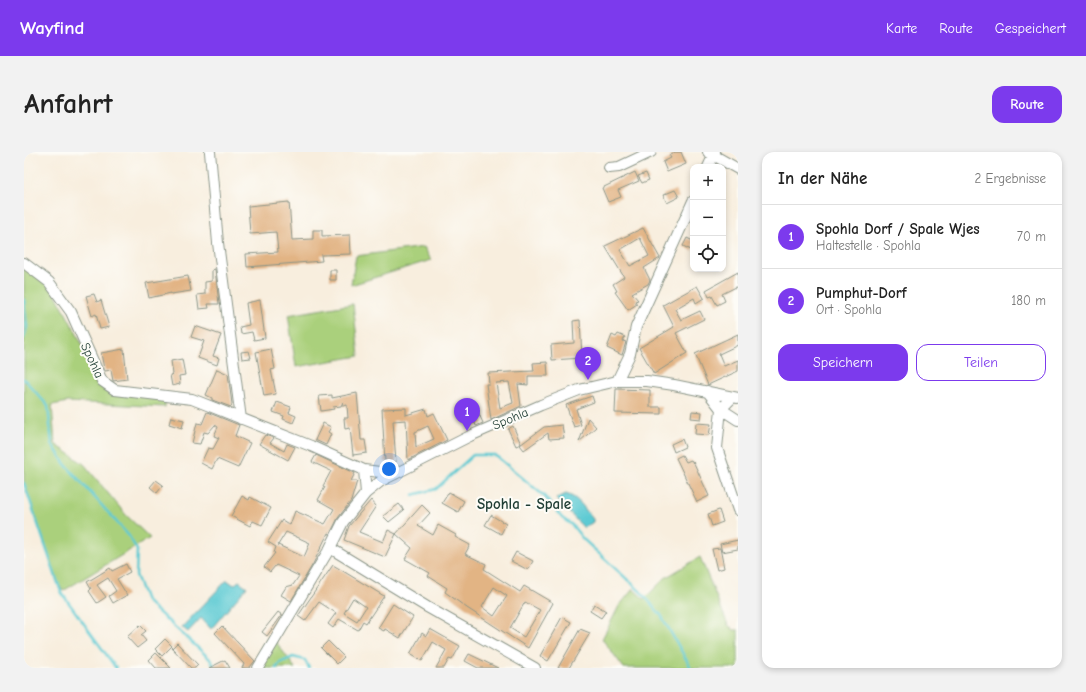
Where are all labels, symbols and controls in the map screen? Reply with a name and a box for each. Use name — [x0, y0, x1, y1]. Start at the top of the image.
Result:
text: Wayfind — [20, 17, 84, 39]
text: Karte — [886, 20, 917, 37]
text: Route — [939, 20, 973, 37]
text: Gespeichert — [995, 20, 1066, 37]
button: Route — [992, 86, 1062, 123]
text: Anfahrt — [24, 88, 113, 120]
map controls — [690, 164, 726, 272]
button: + — [690, 164, 726, 200]
text: In der Nähe — [778, 169, 867, 188]
text: 2 Ergebnisse — [974, 171, 1046, 186]
button: − — [690, 200, 726, 236]
text: Spohla Dorf / Spale Wjes — [816, 220, 980, 238]
text: 1 — [788, 229, 794, 244]
text: 70 m — [1017, 229, 1046, 244]
button: locate — [690, 236, 726, 272]
text: Haltestelle · Spohla — [816, 238, 921, 253]
text: Pumphut-Dorf — [816, 284, 907, 302]
text: 2 — [788, 293, 794, 308]
text: 180 m — [1011, 293, 1046, 308]
text: Ort · Spohla — [816, 302, 882, 317]
street label: Spohla — [78, 340, 107, 380]
button: Speichern — [778, 344, 908, 381]
button: Teilen — [916, 344, 1046, 381]
pin: 2 — [575, 347, 601, 380]
pin: 1 — [454, 398, 480, 431]
street label: Spohla — [490, 404, 530, 433]
your location — [379, 459, 399, 479]
district label: Spohla - Spale — [477, 495, 571, 513]

